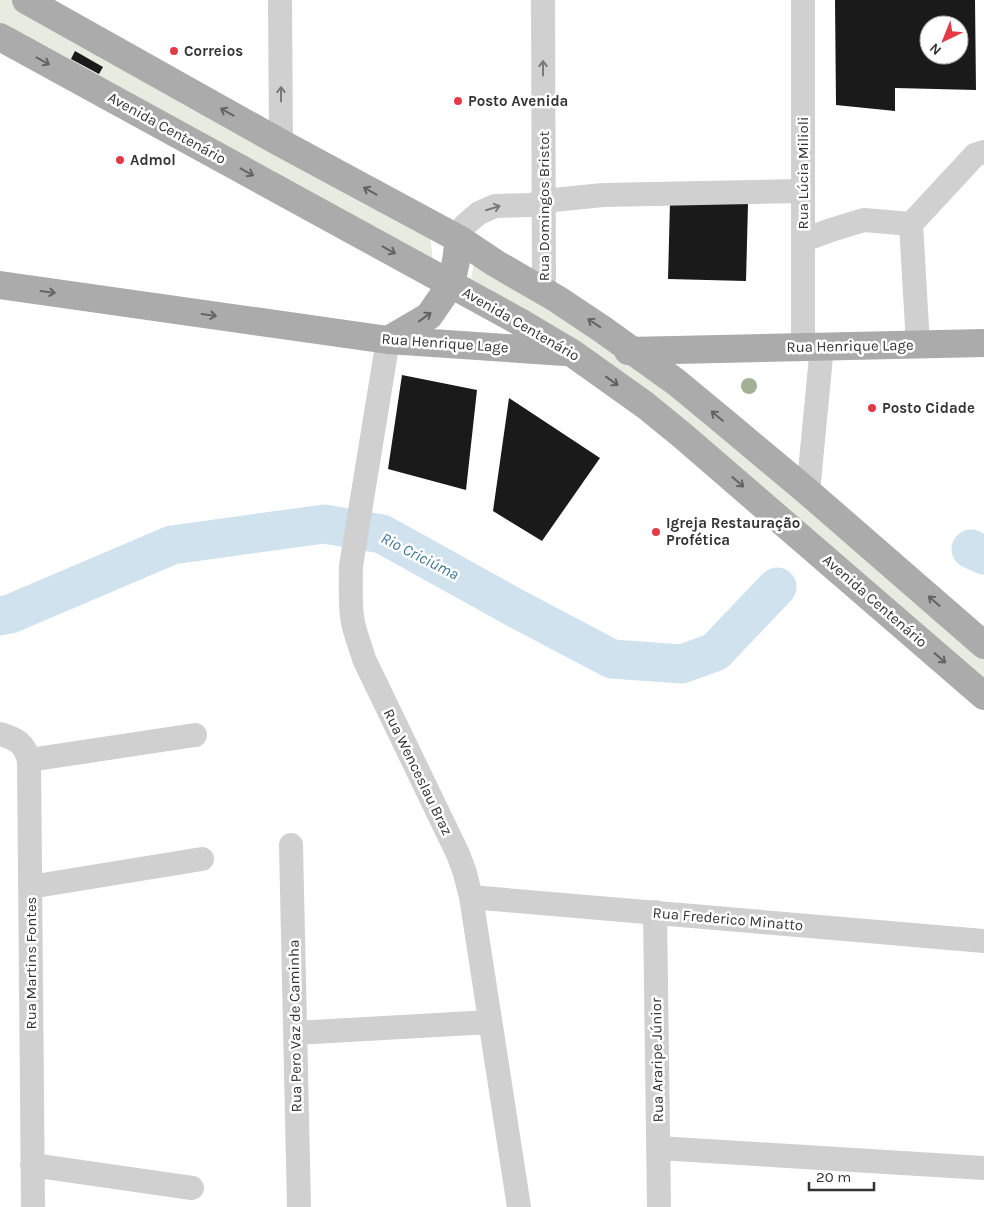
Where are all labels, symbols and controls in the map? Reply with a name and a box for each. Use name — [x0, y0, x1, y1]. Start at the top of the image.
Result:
north arrow — [919, 15, 969, 65]
text: N — [926, 39, 945, 59]
place label: Correios — [184, 42, 243, 60]
marker: Correios — [168, 45, 180, 57]
one-way arrow — [35, 56, 49, 66]
one-way arrow — [538, 60, 548, 76]
one-way arrow — [276, 86, 286, 102]
street label: Avenida Centenário — [105, 88, 229, 168]
place label: Posto Avenida — [468, 92, 568, 110]
marker: Posto Avenida — [452, 95, 464, 107]
one-way arrow — [221, 107, 235, 117]
street label: Rua Lúcia Milioli — [794, 117, 812, 229]
street label: Rua Domingos Bristot — [535, 130, 553, 281]
place label: Admol — [130, 151, 176, 169]
marker: Admol — [114, 154, 126, 166]
one-way arrow — [239, 167, 254, 177]
one-way arrow — [362, 186, 377, 196]
one-way arrow — [485, 203, 501, 213]
one-way arrow — [382, 245, 397, 255]
street label: Avenida Centenário — [459, 283, 583, 365]
one-way arrow — [40, 287, 56, 297]
one-way arrow — [201, 310, 217, 320]
one-way arrow — [418, 312, 432, 322]
one-way arrow — [587, 318, 601, 328]
street label: Rua Henrique Lage — [381, 330, 509, 356]
street label: Rua Henrique Lage — [786, 336, 914, 356]
one-way arrow — [604, 376, 618, 386]
place label: Posto Cidade — [882, 399, 975, 417]
marker: Posto Cidade — [866, 402, 878, 414]
one-way arrow — [711, 410, 724, 422]
one-way arrow — [732, 477, 745, 488]
place label: Igreja Restauração Profética — [666, 514, 800, 549]
marker: Igreja Restauração Profética — [650, 526, 662, 538]
water label: Rio Criciúma — [378, 528, 462, 584]
street label: Avenida Centenário — [819, 551, 931, 651]
one-way arrow — [927, 596, 940, 607]
one-way arrow — [934, 652, 947, 664]
street label: Rua Wenceslau Braz — [380, 706, 456, 838]
street label: Rua Martins Fontes — [22, 897, 40, 1030]
street label: Rua Frederico Minatto — [652, 903, 804, 935]
street label: Rua Pero Vaz de Caminha — [284, 940, 306, 1112]
street label: Rua Araripe Júnior — [647, 997, 667, 1122]
scale bar — [809, 1160, 874, 1192]
text: 20 m — [816, 1168, 851, 1186]

